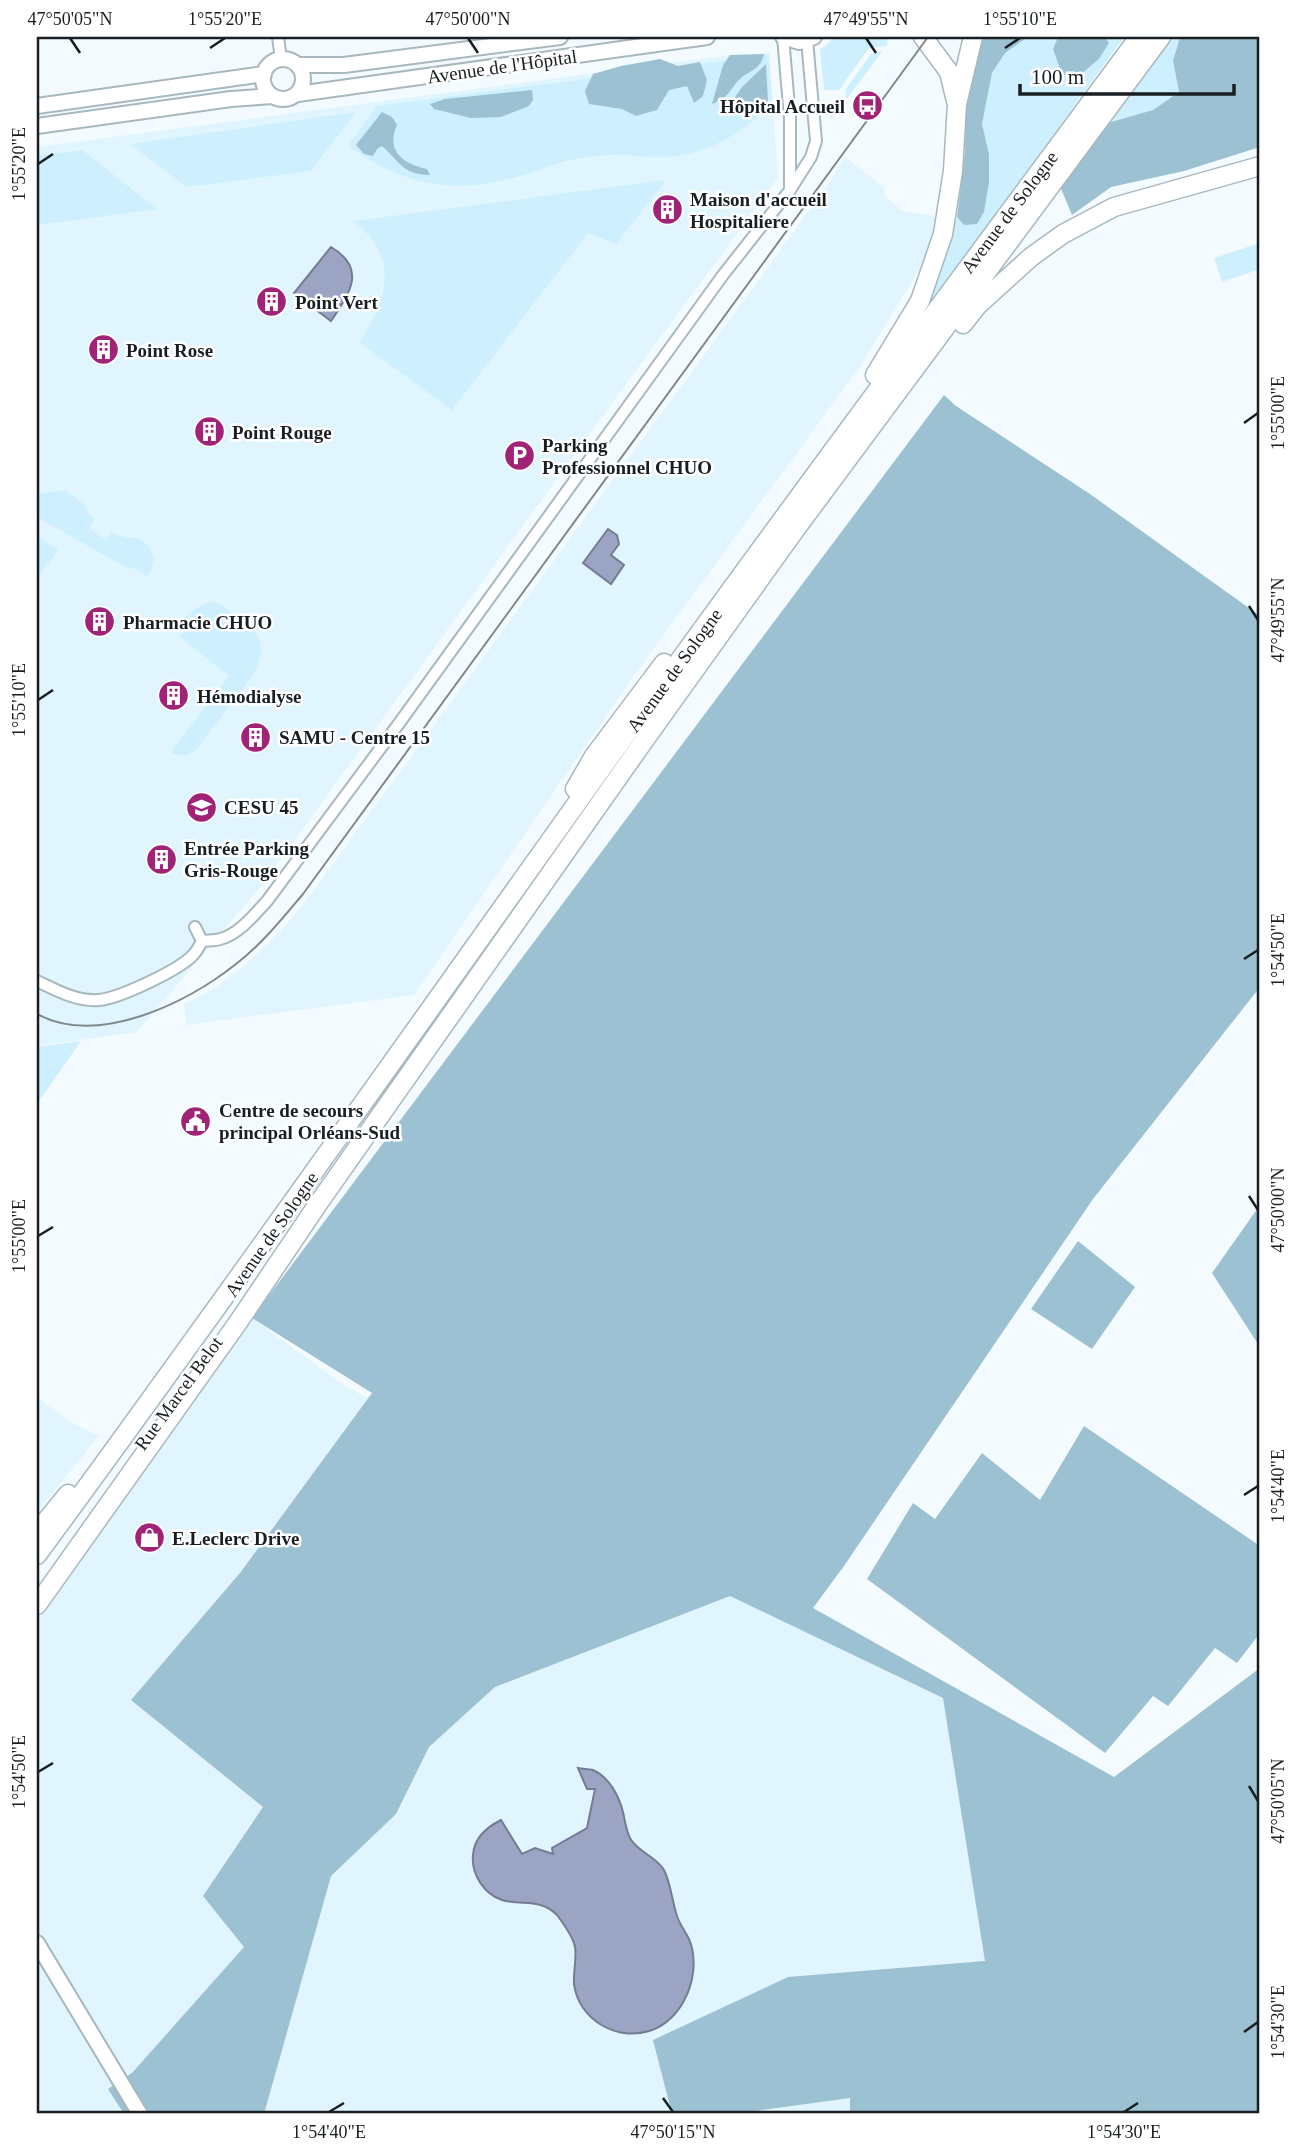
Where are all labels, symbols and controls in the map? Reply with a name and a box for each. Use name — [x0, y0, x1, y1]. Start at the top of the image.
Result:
text: 47°50'05"N — [28, 9, 112, 29]
text: 1°55'20"E — [188, 9, 262, 29]
text: 47°50'00"N — [426, 9, 510, 29]
text: 47°49'55"N — [824, 9, 908, 29]
text: 1°55'10"E — [983, 9, 1057, 29]
street label: Avenue de l'Hôpital — [426, 46, 578, 87]
scale bar — [1020, 52, 1234, 96]
text: 100 m — [1031, 65, 1084, 89]
bus stop icon: Hôpital Accueil — [851, 89, 885, 123]
place label: Hôpital Accueil — [720, 96, 845, 117]
text: 1°55'20"E — [9, 127, 29, 201]
street label: Avenue de Sologne — [957, 147, 1062, 277]
place label: Maison d'accueil Hospitaliere — [690, 189, 827, 232]
building icon: Maison d'accueil Hospitaliere — [650, 193, 684, 227]
building icon: Point Vert — [255, 285, 289, 319]
place label: Point Vert — [295, 292, 379, 313]
building icon: Point Rose — [86, 333, 120, 367]
place label: Point Rose — [126, 340, 213, 361]
text: 1°55'00"E — [1268, 376, 1288, 450]
building icon: Point Rouge — [192, 415, 226, 449]
place label: Point Rouge — [232, 422, 332, 443]
place label: Parking Professionnel CHUO — [542, 435, 712, 478]
parking icon: Parking Professionnel CHUO — [502, 439, 536, 473]
text: 47°49'55"N — [1268, 578, 1288, 662]
building icon: Pharmacie CHUO — [83, 605, 117, 639]
street label: Avenue de Sologne — [623, 605, 726, 736]
place label: Pharmacie CHUO — [123, 612, 272, 633]
text: 1°55'10"E — [9, 663, 29, 737]
building icon: Hémodialyse — [157, 679, 191, 713]
place label: Hémodialyse — [197, 686, 302, 707]
building icon: SAMU - Centre 15 — [239, 720, 273, 754]
place label: SAMU - Centre 15 — [279, 727, 430, 748]
school or university icon: CESU 45 — [184, 790, 218, 824]
place label: CESU 45 — [224, 797, 298, 818]
place label: Entrée Parking Gris-Rouge — [184, 838, 310, 881]
building icon: Entrée Parking Gris-Rouge — [144, 842, 178, 876]
text: 1°54'50"E — [1268, 913, 1288, 987]
place label: Centre de secours principal Orléans-Sud — [219, 1100, 400, 1143]
public building icon: Centre de secours principal Orléans-Sud — [179, 1104, 213, 1138]
street label: Avenue de Sologne — [221, 1168, 322, 1301]
text: 47°50'00"N — [1268, 1168, 1288, 1252]
text: 1°55'00"E — [9, 1199, 29, 1273]
street label: Rue Marcel Belot — [130, 1332, 227, 1454]
text: 1°54'40"E — [1268, 1449, 1288, 1523]
shop icon: E.Leclerc Drive — [132, 1521, 166, 1555]
place label: E.Leclerc Drive — [172, 1528, 299, 1549]
text: 1°54'50"E — [9, 1735, 29, 1809]
text: 47°50'05"N — [1268, 1759, 1288, 1843]
text: 1°54'30"E — [1268, 1985, 1288, 2059]
text: 1°54'40"E — [292, 2122, 366, 2142]
text: 47°50'15"N — [631, 2122, 715, 2142]
text: 1°54'30"E — [1087, 2122, 1161, 2142]

